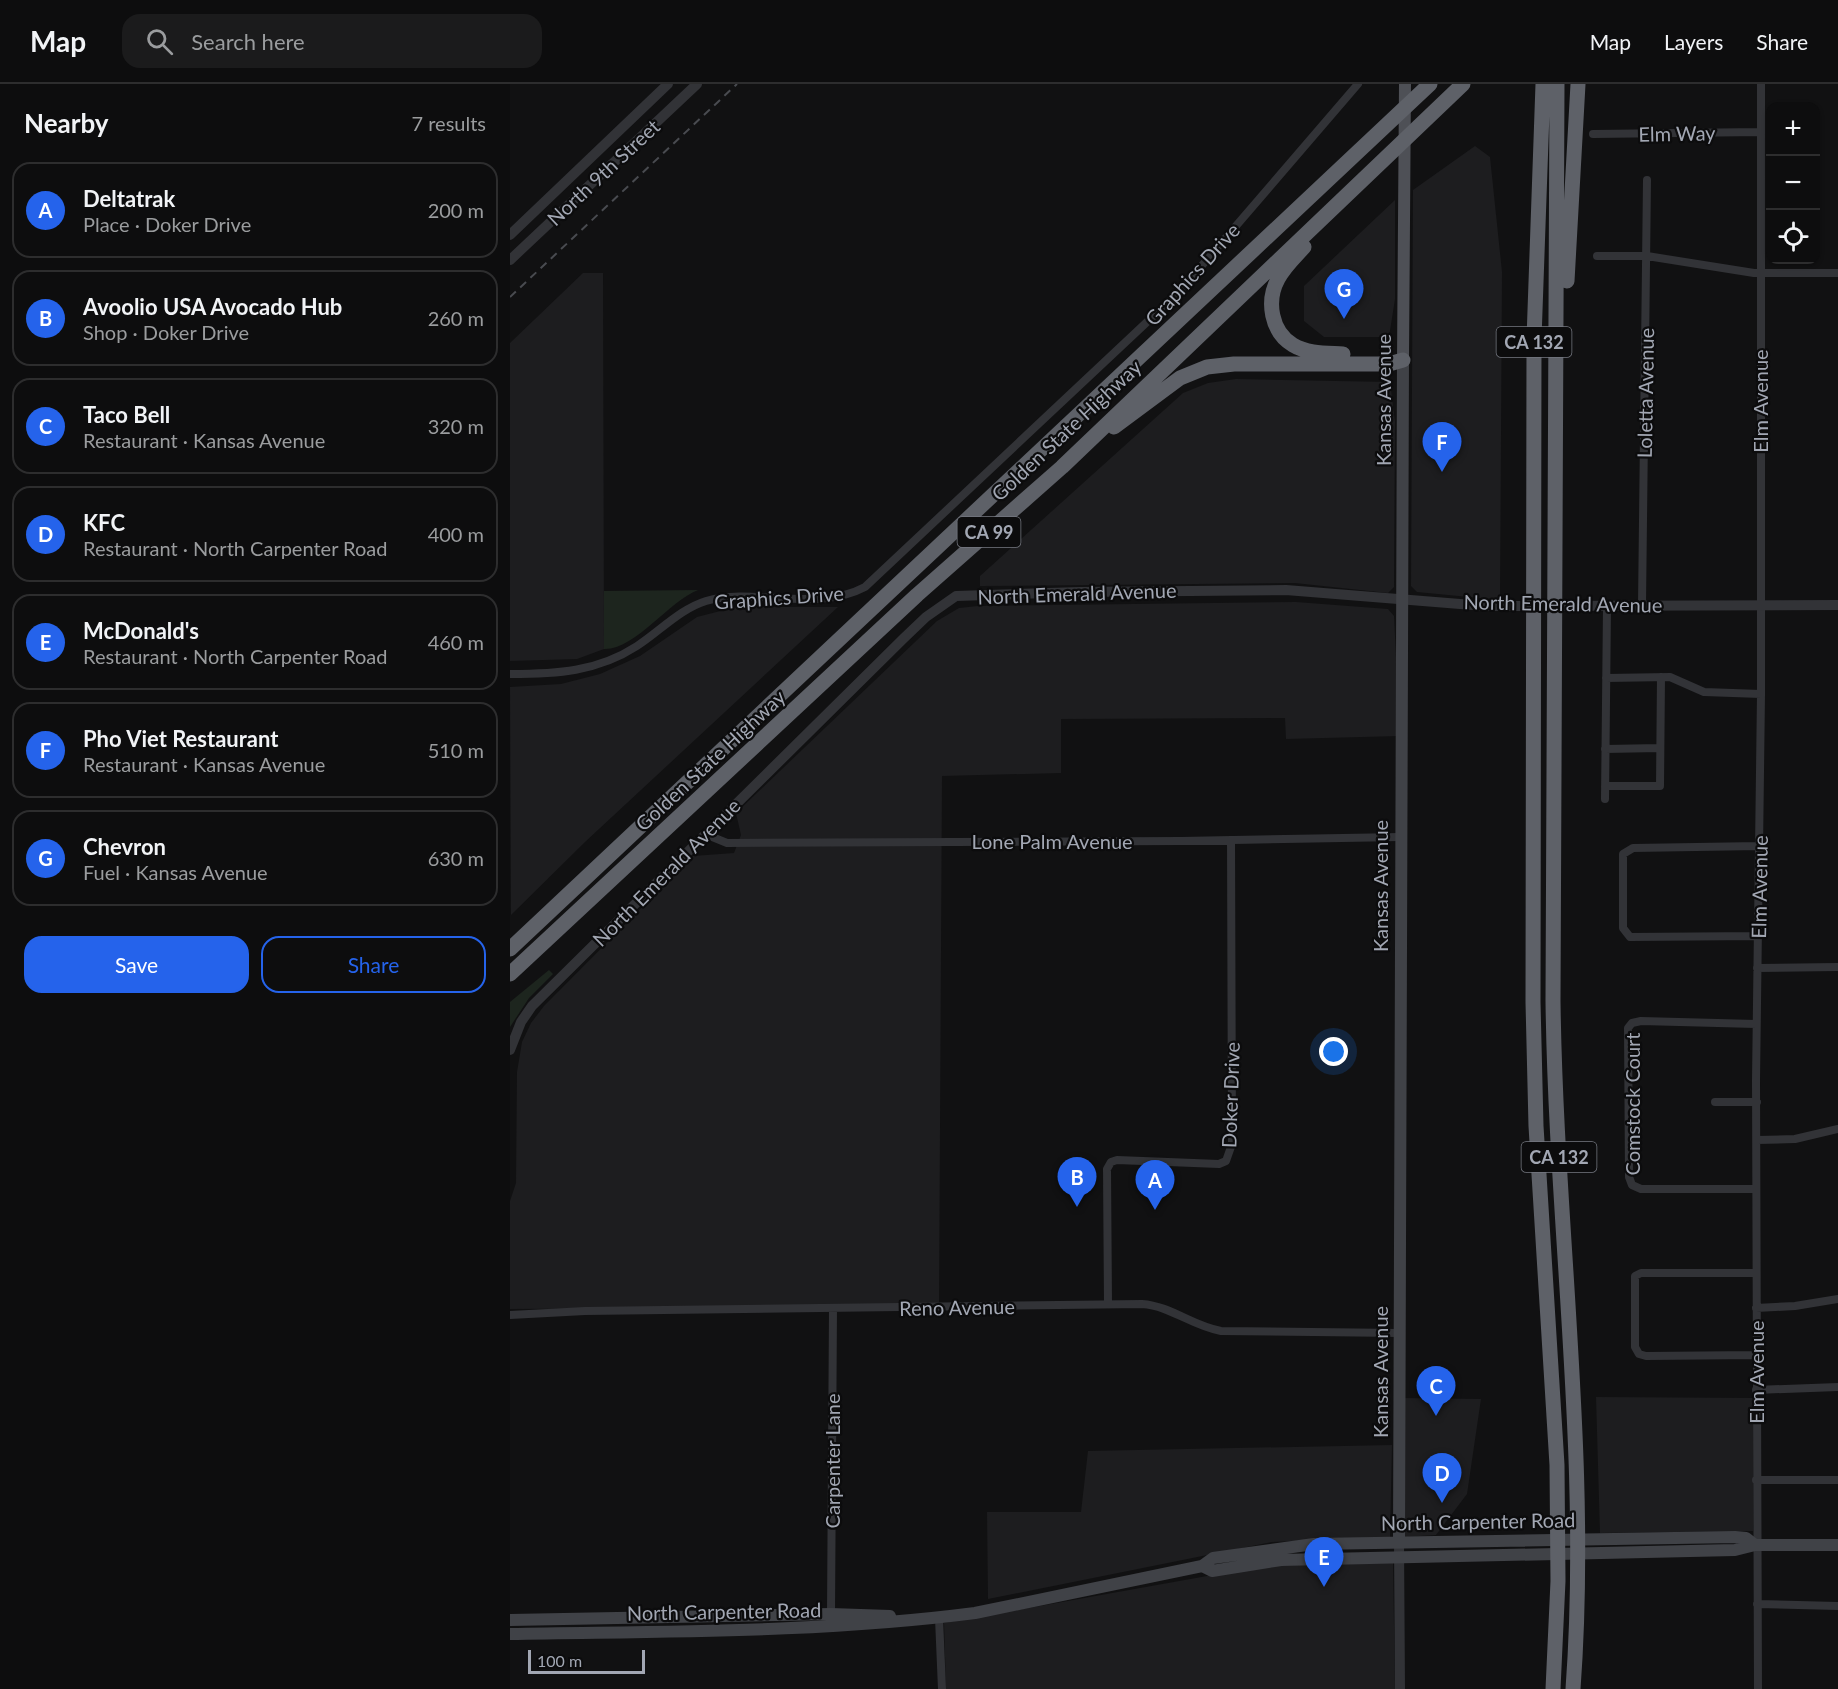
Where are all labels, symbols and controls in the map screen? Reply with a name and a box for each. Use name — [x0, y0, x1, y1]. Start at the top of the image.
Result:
search box — [122, 14, 542, 68]
text: Map — [30, 24, 86, 58]
icon: search — [143, 25, 176, 58]
text: Search here — [191, 28, 305, 55]
text: Map — [1590, 29, 1631, 54]
text: Layers — [1664, 29, 1723, 54]
text: Share — [1756, 29, 1808, 54]
map controls — [1766, 102, 1820, 264]
button: + — [1766, 102, 1820, 156]
text: Nearby — [24, 107, 109, 139]
text: 7 results — [411, 111, 486, 135]
street label: North 9th Street — [542, 114, 664, 230]
street label: Elm Way — [1638, 120, 1716, 146]
button: − — [1766, 156, 1820, 210]
text: Deltatrak — [83, 185, 175, 212]
text: A — [39, 198, 52, 222]
text: 200 m — [428, 198, 484, 222]
button: locate — [1766, 210, 1820, 264]
text: Place · Doker Drive — [83, 212, 251, 236]
street label: Graphics Drive — [1140, 218, 1244, 330]
pin: G — [1324, 270, 1364, 319]
text: Avoolio USA Avocado Hub — [83, 293, 342, 320]
text: B — [39, 306, 52, 330]
text: 260 m — [428, 306, 484, 330]
text: Shop · Doker Drive — [83, 320, 249, 344]
road number: CA 132 — [1496, 327, 1572, 357]
street label: Loletta Avenue — [1632, 328, 1658, 458]
street label: Kansas Avenue — [1371, 334, 1395, 466]
street label: Elm Avenue — [1748, 349, 1772, 453]
street label: Golden State Highway — [986, 354, 1146, 506]
text: Taco Bell — [83, 401, 170, 428]
text: C — [39, 414, 52, 438]
text: 320 m — [428, 414, 484, 438]
pin: F — [1422, 422, 1462, 472]
text: Restaurant · Kansas Avenue — [83, 428, 325, 452]
text: KFC — [83, 509, 125, 536]
road number: CA 99 — [958, 517, 1020, 547]
text: D — [38, 522, 53, 546]
text: 400 m — [428, 522, 484, 546]
text: Restaurant · North Carpenter Road — [83, 536, 387, 560]
street label: North Emerald Avenue — [977, 578, 1177, 608]
street label: Graphics Drive — [713, 581, 845, 613]
street label: North Emerald Avenue — [1463, 589, 1663, 617]
text: McDonald's — [83, 617, 199, 644]
text: E — [40, 630, 51, 654]
text: 460 m — [428, 630, 484, 654]
text: Restaurant · North Carpenter Road — [83, 644, 387, 668]
street label: Golden State Highway — [630, 684, 790, 836]
text: Pho Viet Restaurant — [83, 725, 278, 752]
text: F — [40, 738, 51, 762]
text: 510 m — [428, 738, 484, 762]
text: Restaurant · Kansas Avenue — [83, 752, 325, 776]
street label: North Emerald Avenue — [587, 793, 745, 951]
street label: Kansas Avenue — [1368, 820, 1392, 952]
street label: Lone Palm Avenue — [971, 829, 1133, 853]
text: Chevron — [83, 833, 166, 860]
street label: Elm Avenue — [1746, 835, 1772, 939]
text: G — [38, 846, 53, 870]
text: 630 m — [428, 846, 484, 870]
text: Fuel · Kansas Avenue — [83, 860, 268, 884]
button: Save — [24, 936, 249, 993]
button: Share — [261, 936, 486, 993]
street label: Comstock Court — [1620, 1033, 1644, 1176]
your location — [1319, 1037, 1348, 1066]
street label: Doker Drive — [1216, 1041, 1244, 1149]
road number: CA 132 — [1522, 1142, 1596, 1172]
pin: B — [1058, 1158, 1096, 1207]
pin: A — [1136, 1160, 1174, 1210]
street label: Reno Avenue — [899, 1294, 1015, 1320]
street label: Kansas Avenue — [1368, 1306, 1392, 1438]
street label: Elm Avenue — [1744, 1320, 1768, 1424]
pin: C — [1416, 1366, 1456, 1416]
street label: Carpenter Lane — [820, 1394, 844, 1528]
pin: D — [1422, 1454, 1462, 1503]
street label: North Carpenter Road — [1381, 1507, 1575, 1535]
pin: E — [1304, 1538, 1344, 1587]
street label: North Carpenter Road — [627, 1597, 821, 1625]
scale bar — [528, 1647, 645, 1674]
text: 100 m — [537, 1651, 582, 1670]

